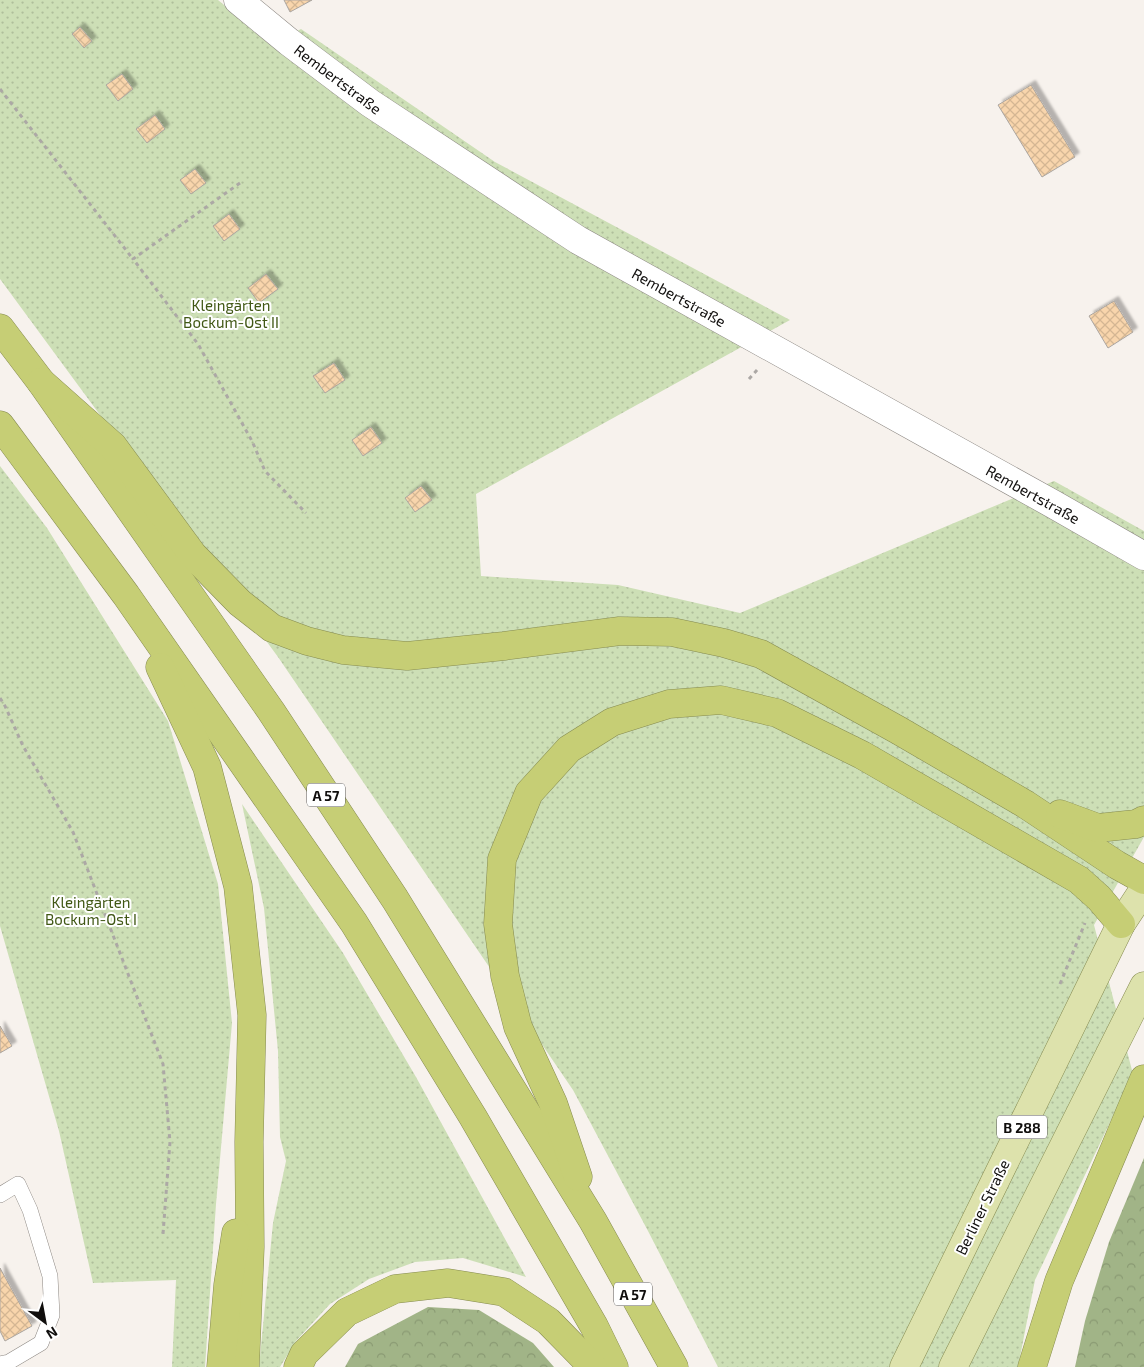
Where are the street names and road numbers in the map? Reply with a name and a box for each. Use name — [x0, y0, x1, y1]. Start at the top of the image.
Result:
street label: Rembertstraße — [291, 40, 385, 118]
street label: Rembertstraße — [629, 264, 729, 330]
street label: Rembertstraße — [983, 461, 1083, 527]
road number: A 57 — [307, 784, 345, 806]
road number: B 288 — [997, 1116, 1047, 1138]
street label: Berliner Straße — [951, 1156, 1013, 1258]
road number: A 57 — [614, 1282, 652, 1306]

